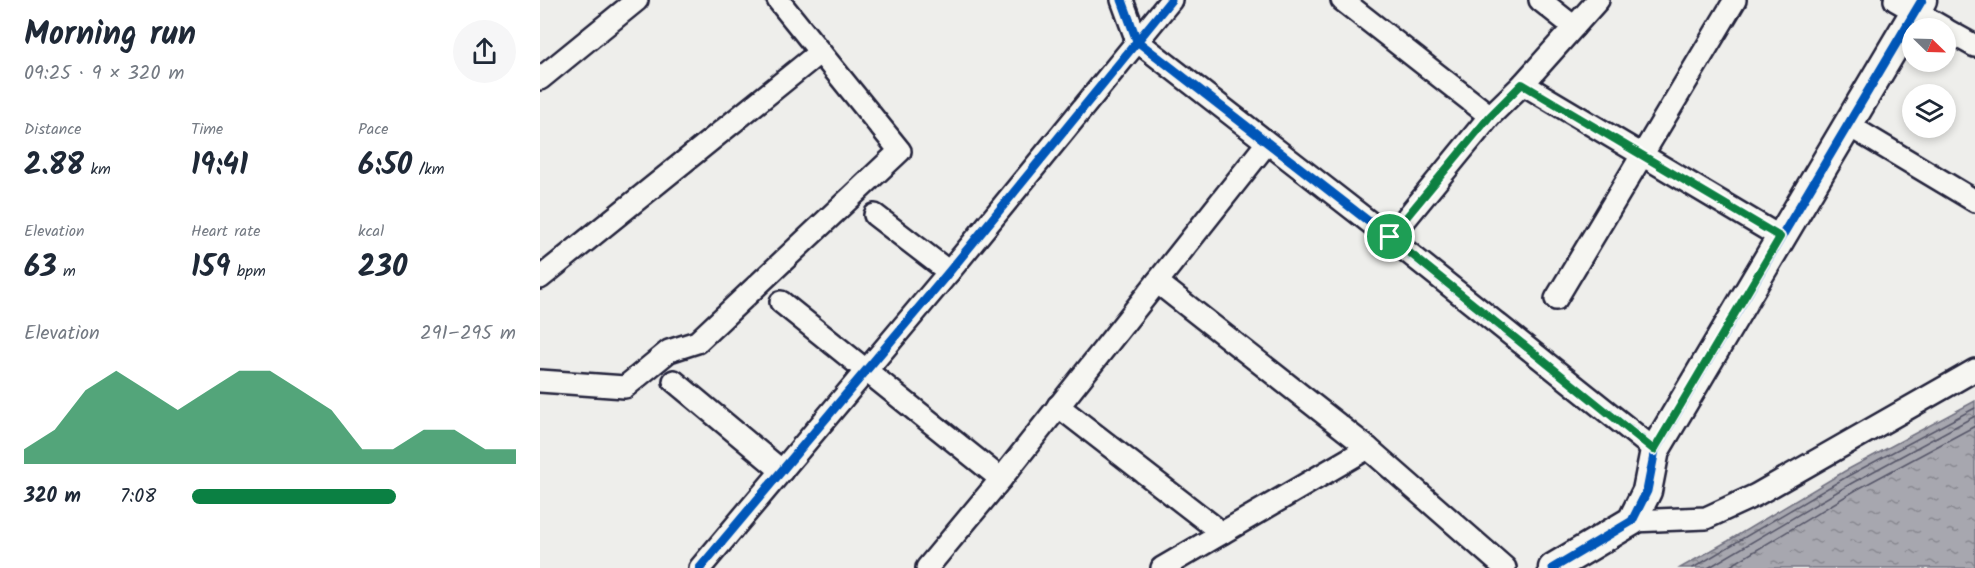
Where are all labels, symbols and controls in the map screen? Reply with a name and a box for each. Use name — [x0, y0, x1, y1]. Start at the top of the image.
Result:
text: Morning run — [24, 9, 196, 62]
north arrow — [1902, 18, 1956, 72]
map controls — [1902, 18, 1956, 138]
button: share — [453, 20, 516, 83]
text: 09:25 · 9 × 320 m — [24, 58, 184, 90]
button: layers — [1902, 84, 1956, 138]
text: Distance — [24, 117, 82, 142]
text: Time — [191, 117, 223, 142]
text: Pace — [358, 117, 389, 142]
text: 2.88 — [24, 142, 84, 190]
text: 19:41 — [191, 142, 248, 190]
text: 6:50 — [358, 142, 412, 190]
text: km — [84, 157, 111, 182]
text: /km — [412, 157, 445, 182]
pin — [1364, 211, 1415, 262]
text: Elevation — [24, 219, 85, 244]
text: Heart rate — [191, 219, 261, 244]
text: kcal — [358, 219, 384, 244]
icon: arrive — [1373, 220, 1406, 253]
text: 63 — [24, 244, 57, 292]
text: 159 — [191, 244, 230, 292]
text: 230 — [358, 244, 407, 292]
text: m — [57, 259, 76, 284]
text: bpm — [230, 259, 266, 284]
text: Elevation — [24, 318, 100, 350]
text: 291–295 m — [420, 318, 516, 350]
text: 320 m — [24, 481, 81, 513]
text: 7:08 — [120, 481, 156, 513]

